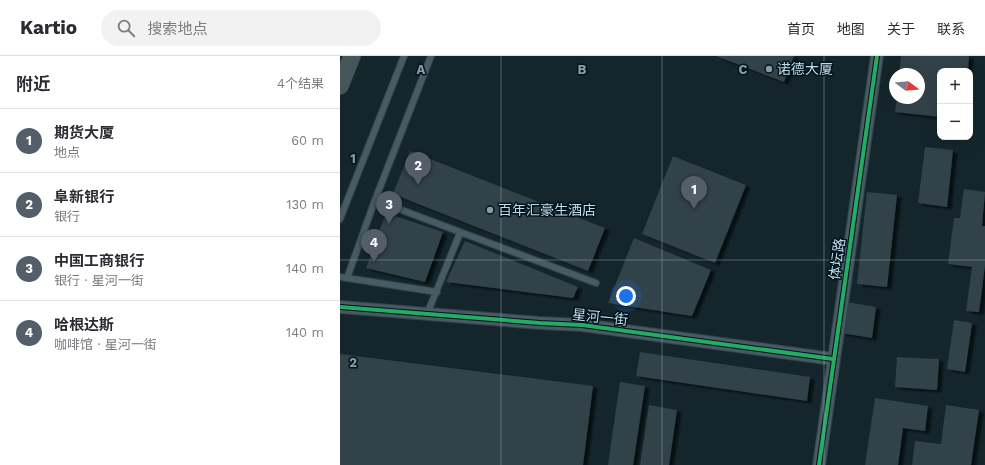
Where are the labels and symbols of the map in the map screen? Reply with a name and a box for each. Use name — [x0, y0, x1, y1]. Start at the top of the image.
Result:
place label: 诺德大厦 — [777, 61, 833, 77]
text: A — [417, 62, 426, 77]
text: B — [578, 62, 587, 77]
text: C — [739, 62, 748, 77]
marker: 诺德大厦 — [764, 64, 774, 74]
north arrow — [889, 68, 925, 104]
text: 1 — [350, 151, 356, 166]
pin: 2 — [405, 152, 431, 185]
pin: 1 — [681, 176, 707, 209]
pin: 3 — [376, 191, 402, 224]
place label: 百年汇豪生酒店 — [498, 202, 596, 218]
marker: 百年汇豪生酒店 — [485, 205, 495, 215]
pin: 4 — [361, 229, 387, 262]
street label: 体坛路 — [826, 237, 848, 281]
your location — [616, 286, 636, 306]
street label: 星河一街 — [571, 306, 629, 328]
text: 2 — [349, 355, 357, 370]

